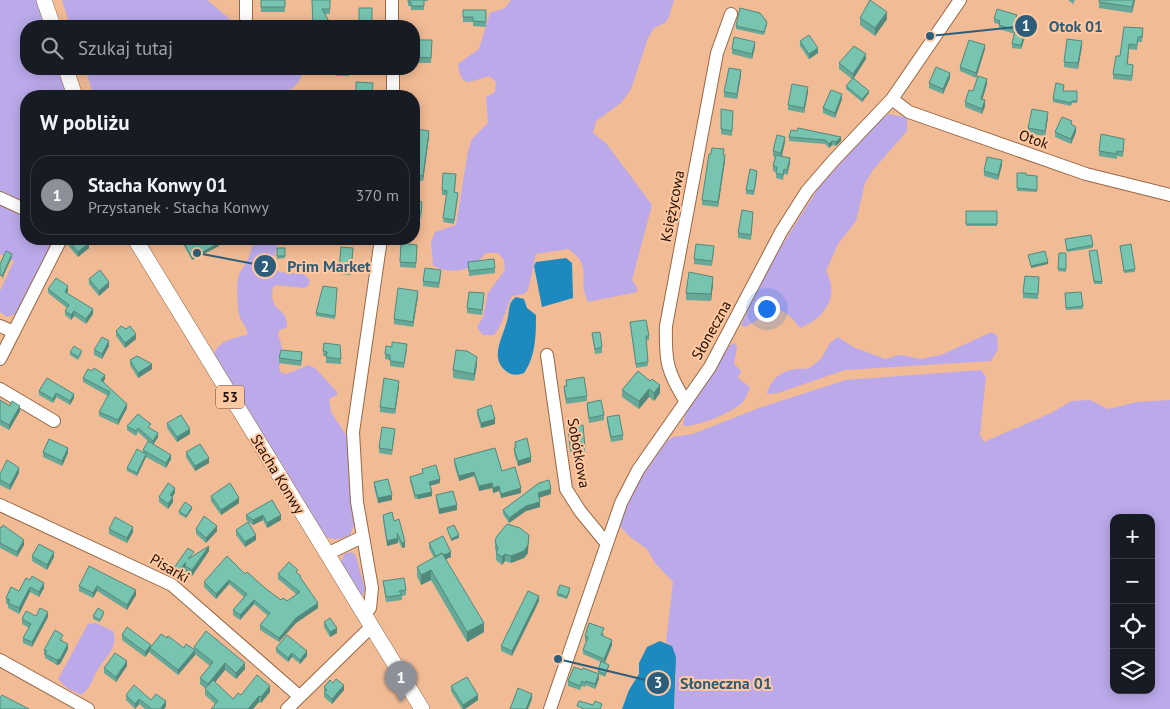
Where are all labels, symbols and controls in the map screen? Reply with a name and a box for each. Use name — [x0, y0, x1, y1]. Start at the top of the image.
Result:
callout: Otok 01 — [1013, 11, 1113, 42]
text: 1 — [1022, 16, 1030, 35]
text: Otok 01 — [1049, 16, 1103, 36]
search box — [20, 20, 420, 75]
icon: search — [38, 34, 66, 62]
text: Szukaj tutaj — [78, 36, 173, 60]
text: W pobliżu — [40, 109, 129, 136]
street label: Otok — [1017, 125, 1052, 153]
street label: Księżycowa — [656, 169, 688, 243]
text: Stacha Konwy 01 — [88, 173, 227, 197]
text: 1 — [52, 185, 62, 205]
text: 370 m — [356, 185, 399, 205]
text: Przystanek · Stacha Konwy — [88, 197, 269, 217]
callout: Prim Market — [252, 251, 380, 282]
text: Prim Market — [287, 256, 371, 276]
text: 2 — [261, 257, 269, 276]
your location — [754, 296, 780, 322]
street label: Słoneczna — [687, 297, 735, 363]
road number: 53 — [216, 386, 244, 408]
street label: Sobótkowa — [564, 417, 594, 489]
street label: Stacha Konwy — [247, 431, 309, 517]
map controls — [1110, 514, 1155, 694]
button: + — [1110, 514, 1155, 559]
street label: Pisarki — [147, 549, 193, 587]
button: − — [1110, 559, 1155, 604]
button: locate — [1110, 604, 1155, 649]
button: layers — [1110, 649, 1155, 694]
pin: 1 — [385, 661, 417, 702]
callout: Słoneczna 01 — [645, 667, 782, 698]
text: 3 — [654, 673, 662, 692]
text: Słoneczna 01 — [680, 673, 772, 693]

